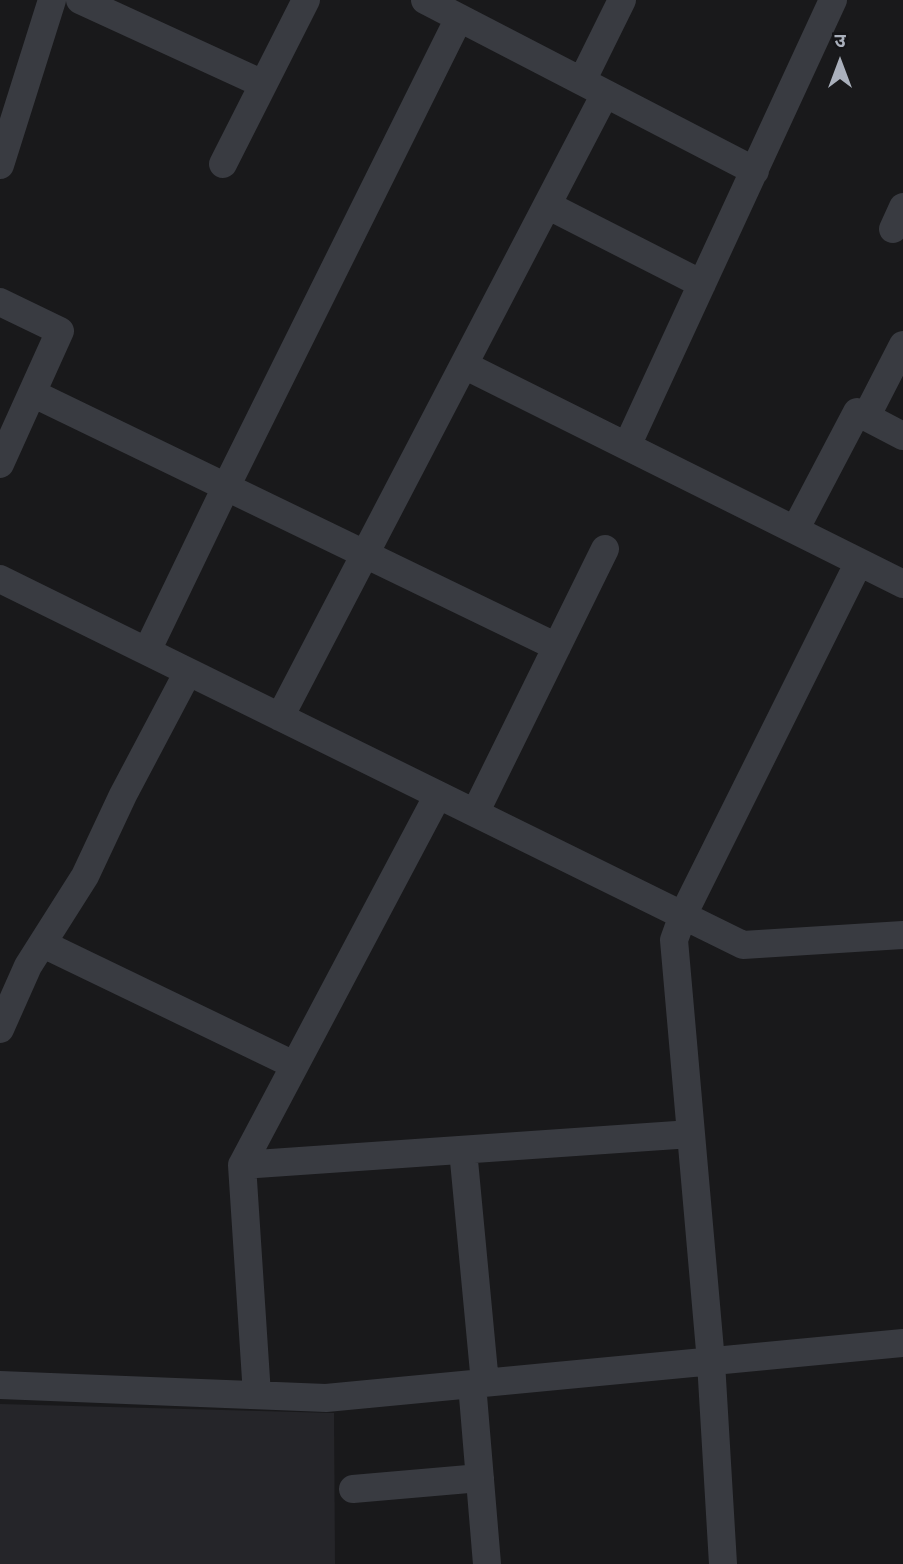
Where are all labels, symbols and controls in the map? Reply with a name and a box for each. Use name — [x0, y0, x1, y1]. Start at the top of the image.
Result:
north arrow — [805, 28, 875, 98]
text: उ — [834, 32, 846, 51]

